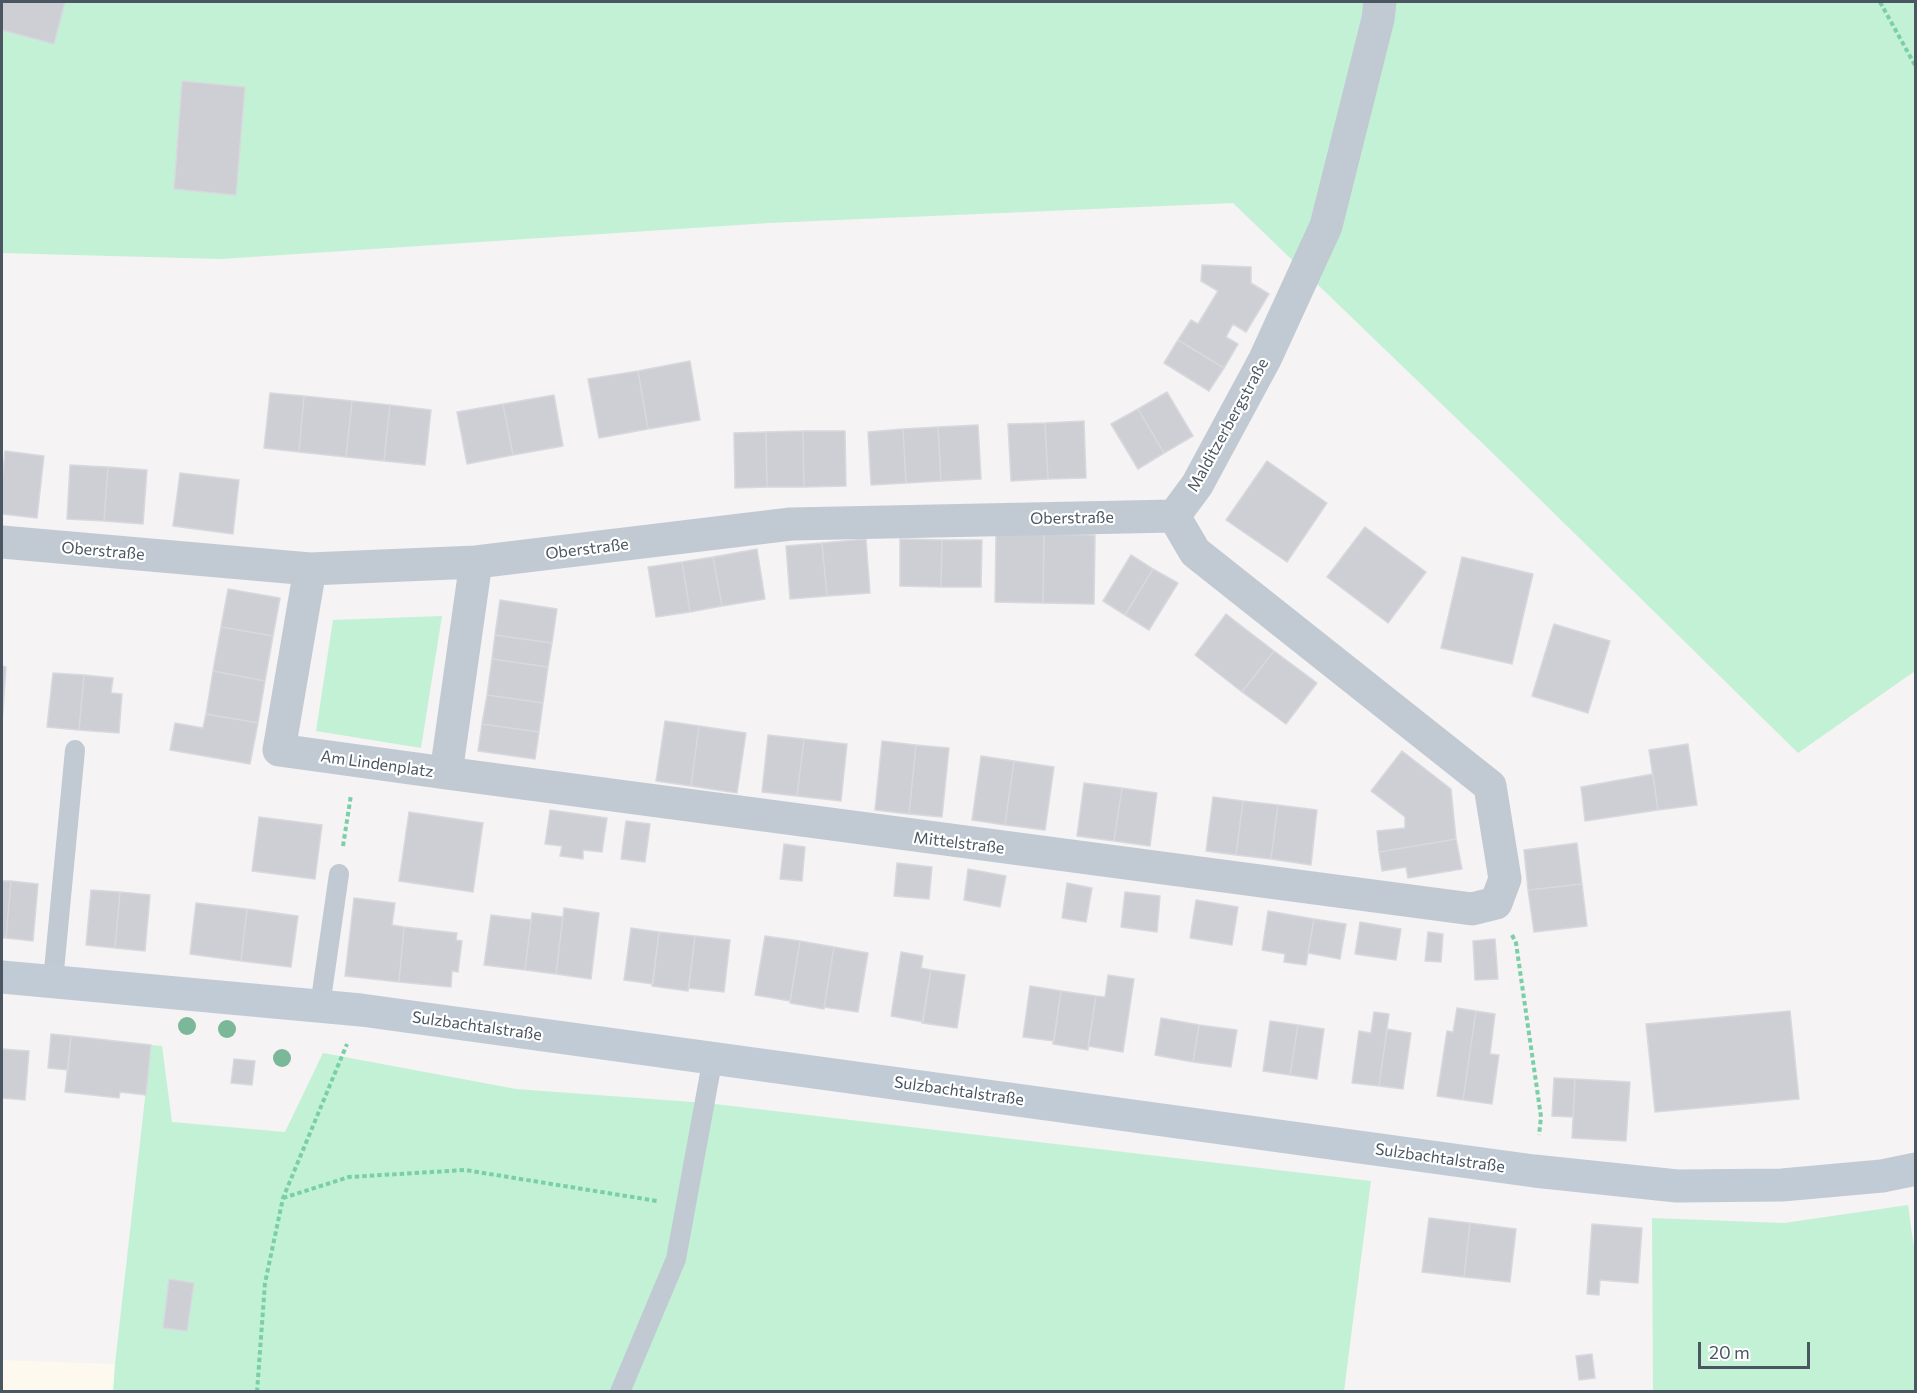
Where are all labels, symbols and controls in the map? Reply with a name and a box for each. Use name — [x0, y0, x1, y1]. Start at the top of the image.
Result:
street label: Malditzerbergstraße — [1183, 355, 1273, 495]
street label: Oberstraße — [1030, 508, 1114, 528]
street label: Oberstraße — [544, 534, 630, 564]
street label: Oberstraße — [61, 538, 145, 564]
street label: Am Lindenplatz — [319, 747, 435, 781]
street label: Mittelstraße — [912, 828, 1006, 858]
street label: Sulzbachtalstraße — [411, 1007, 543, 1045]
street label: Sulzbachtalstraße — [893, 1072, 1025, 1110]
street label: Sulzbachtalstraße — [1374, 1139, 1506, 1177]
scale bar — [1701, 1330, 1814, 1368]
text: 20 m — [1709, 1341, 1750, 1363]

